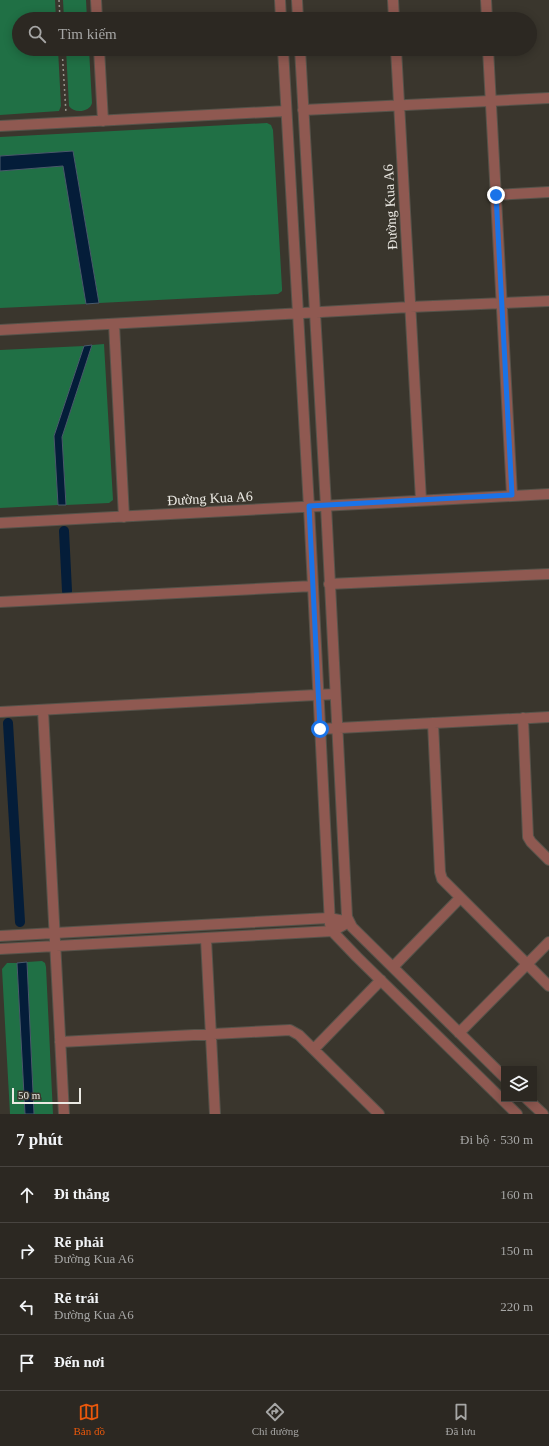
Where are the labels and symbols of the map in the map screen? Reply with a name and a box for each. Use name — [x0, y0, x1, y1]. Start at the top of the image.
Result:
street label: Đường Kua A6 — [381, 164, 400, 250]
route end — [487, 186, 505, 204]
street label: Đường Kua A6 — [167, 489, 253, 508]
route start — [311, 720, 329, 738]
scale bar — [12, 1086, 81, 1105]

